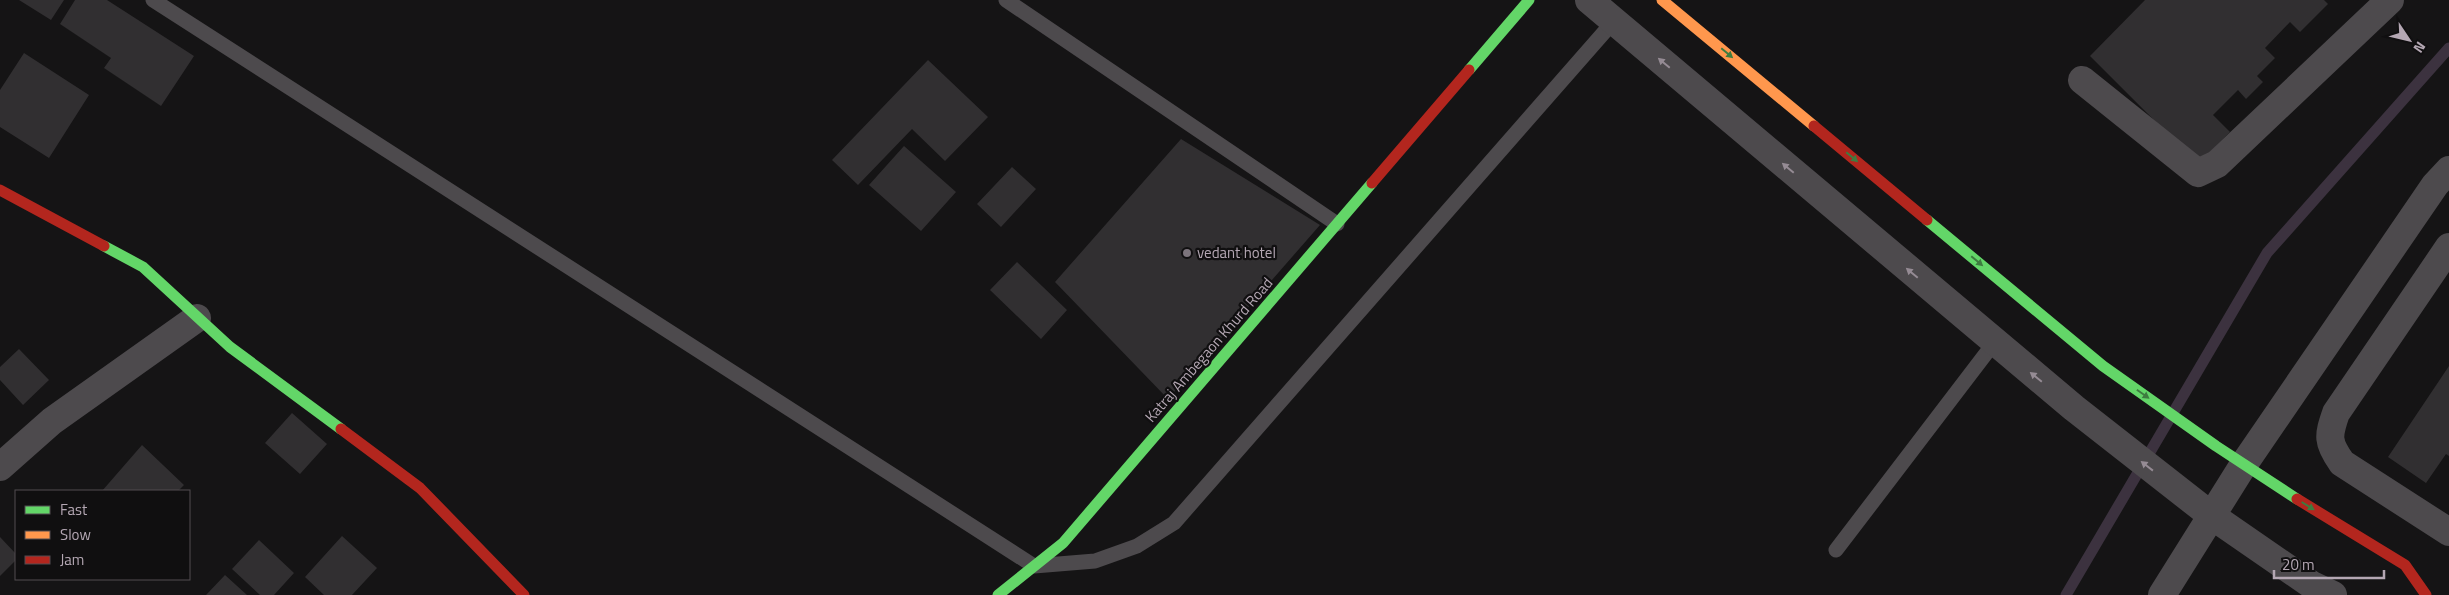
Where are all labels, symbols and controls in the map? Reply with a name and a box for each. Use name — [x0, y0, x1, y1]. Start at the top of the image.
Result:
north arrow — [2384, 15, 2434, 65]
text: N — [2409, 38, 2431, 58]
one-way arrow — [1720, 48, 1733, 59]
one-way arrow — [1657, 57, 1670, 68]
one-way arrow — [1845, 152, 1858, 163]
one-way arrow — [1781, 162, 1794, 173]
place label: vedant hotel — [1197, 241, 1276, 264]
marker: vedant hotel — [1181, 247, 1193, 259]
one-way arrow — [1970, 255, 1983, 266]
one-way arrow — [1905, 267, 1918, 278]
street label: Katraj Ambegaon Khurd Road — [1139, 272, 1278, 427]
one-way arrow — [2030, 372, 2043, 383]
one-way arrow — [2136, 389, 2150, 399]
one-way arrow — [2141, 460, 2154, 471]
legend — [15, 490, 190, 580]
text: Fast — [60, 498, 88, 521]
one-way arrow — [2302, 501, 2315, 511]
text: Slow — [60, 523, 91, 546]
text: Jam — [60, 548, 84, 571]
scale bar — [2274, 548, 2384, 580]
text: 20 m — [2282, 553, 2315, 576]

